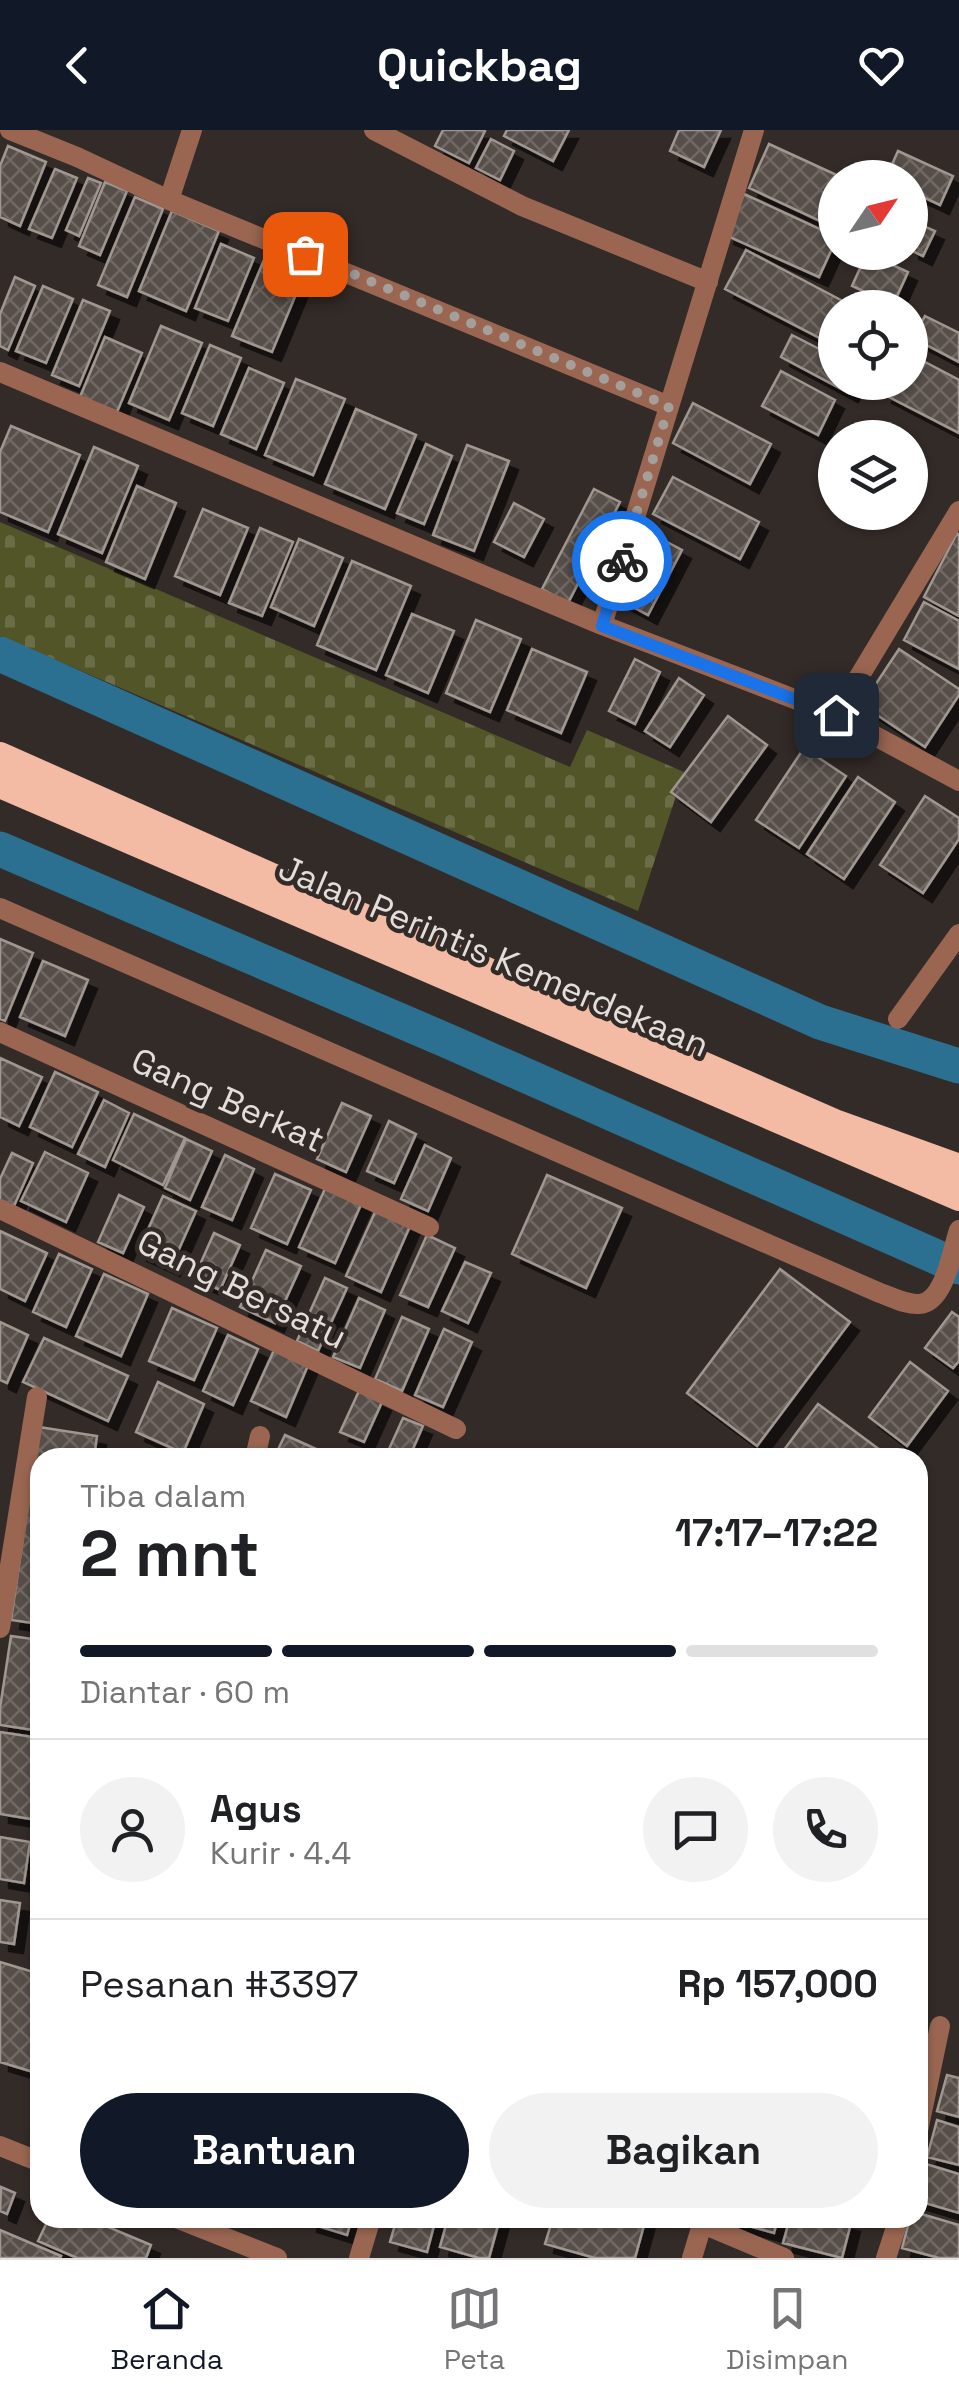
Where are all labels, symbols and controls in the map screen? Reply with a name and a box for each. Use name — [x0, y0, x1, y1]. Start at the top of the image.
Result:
text: Quickbag — [377, 37, 582, 94]
icon: back — [50, 38, 105, 93]
icon: heart — [854, 38, 909, 93]
north arrow — [818, 160, 928, 270]
map controls — [818, 160, 928, 530]
pin — [263, 212, 348, 297]
icon: bag — [278, 227, 333, 282]
button: locate — [818, 290, 928, 400]
button: layers — [818, 420, 928, 530]
courier — [572, 511, 672, 611]
icon: bike — [595, 534, 650, 589]
pin — [794, 673, 879, 758]
icon: home — [809, 688, 864, 743]
street label: Jalan Perintis Kemerdekaan — [272, 845, 716, 1067]
street label: Gang Berkat — [125, 1038, 331, 1162]
street label: Gang Bersatu — [130, 1219, 354, 1359]
text: Tiba dalam — [80, 1476, 246, 1516]
text: 17:17–17:22 — [675, 1509, 878, 1557]
text: 2 mnt — [80, 1512, 259, 1595]
text: Diantar · 60 m — [80, 1672, 290, 1712]
button: person — [80, 1777, 185, 1882]
button: chat — [643, 1777, 748, 1882]
button: phone — [773, 1777, 878, 1882]
text: Agus — [210, 1785, 302, 1833]
text: Kurir · 4.4 — [210, 1833, 351, 1873]
text: Pesanan #3397 — [80, 1960, 358, 2008]
text: Rp 157,000 — [678, 1960, 878, 2008]
button: Bantuan — [80, 2093, 469, 2208]
button: Bagikan — [489, 2093, 878, 2208]
tab: Beranda — [110, 2281, 223, 2377]
tab: Peta — [444, 2281, 505, 2377]
tab: Disimpan — [726, 2281, 849, 2377]

